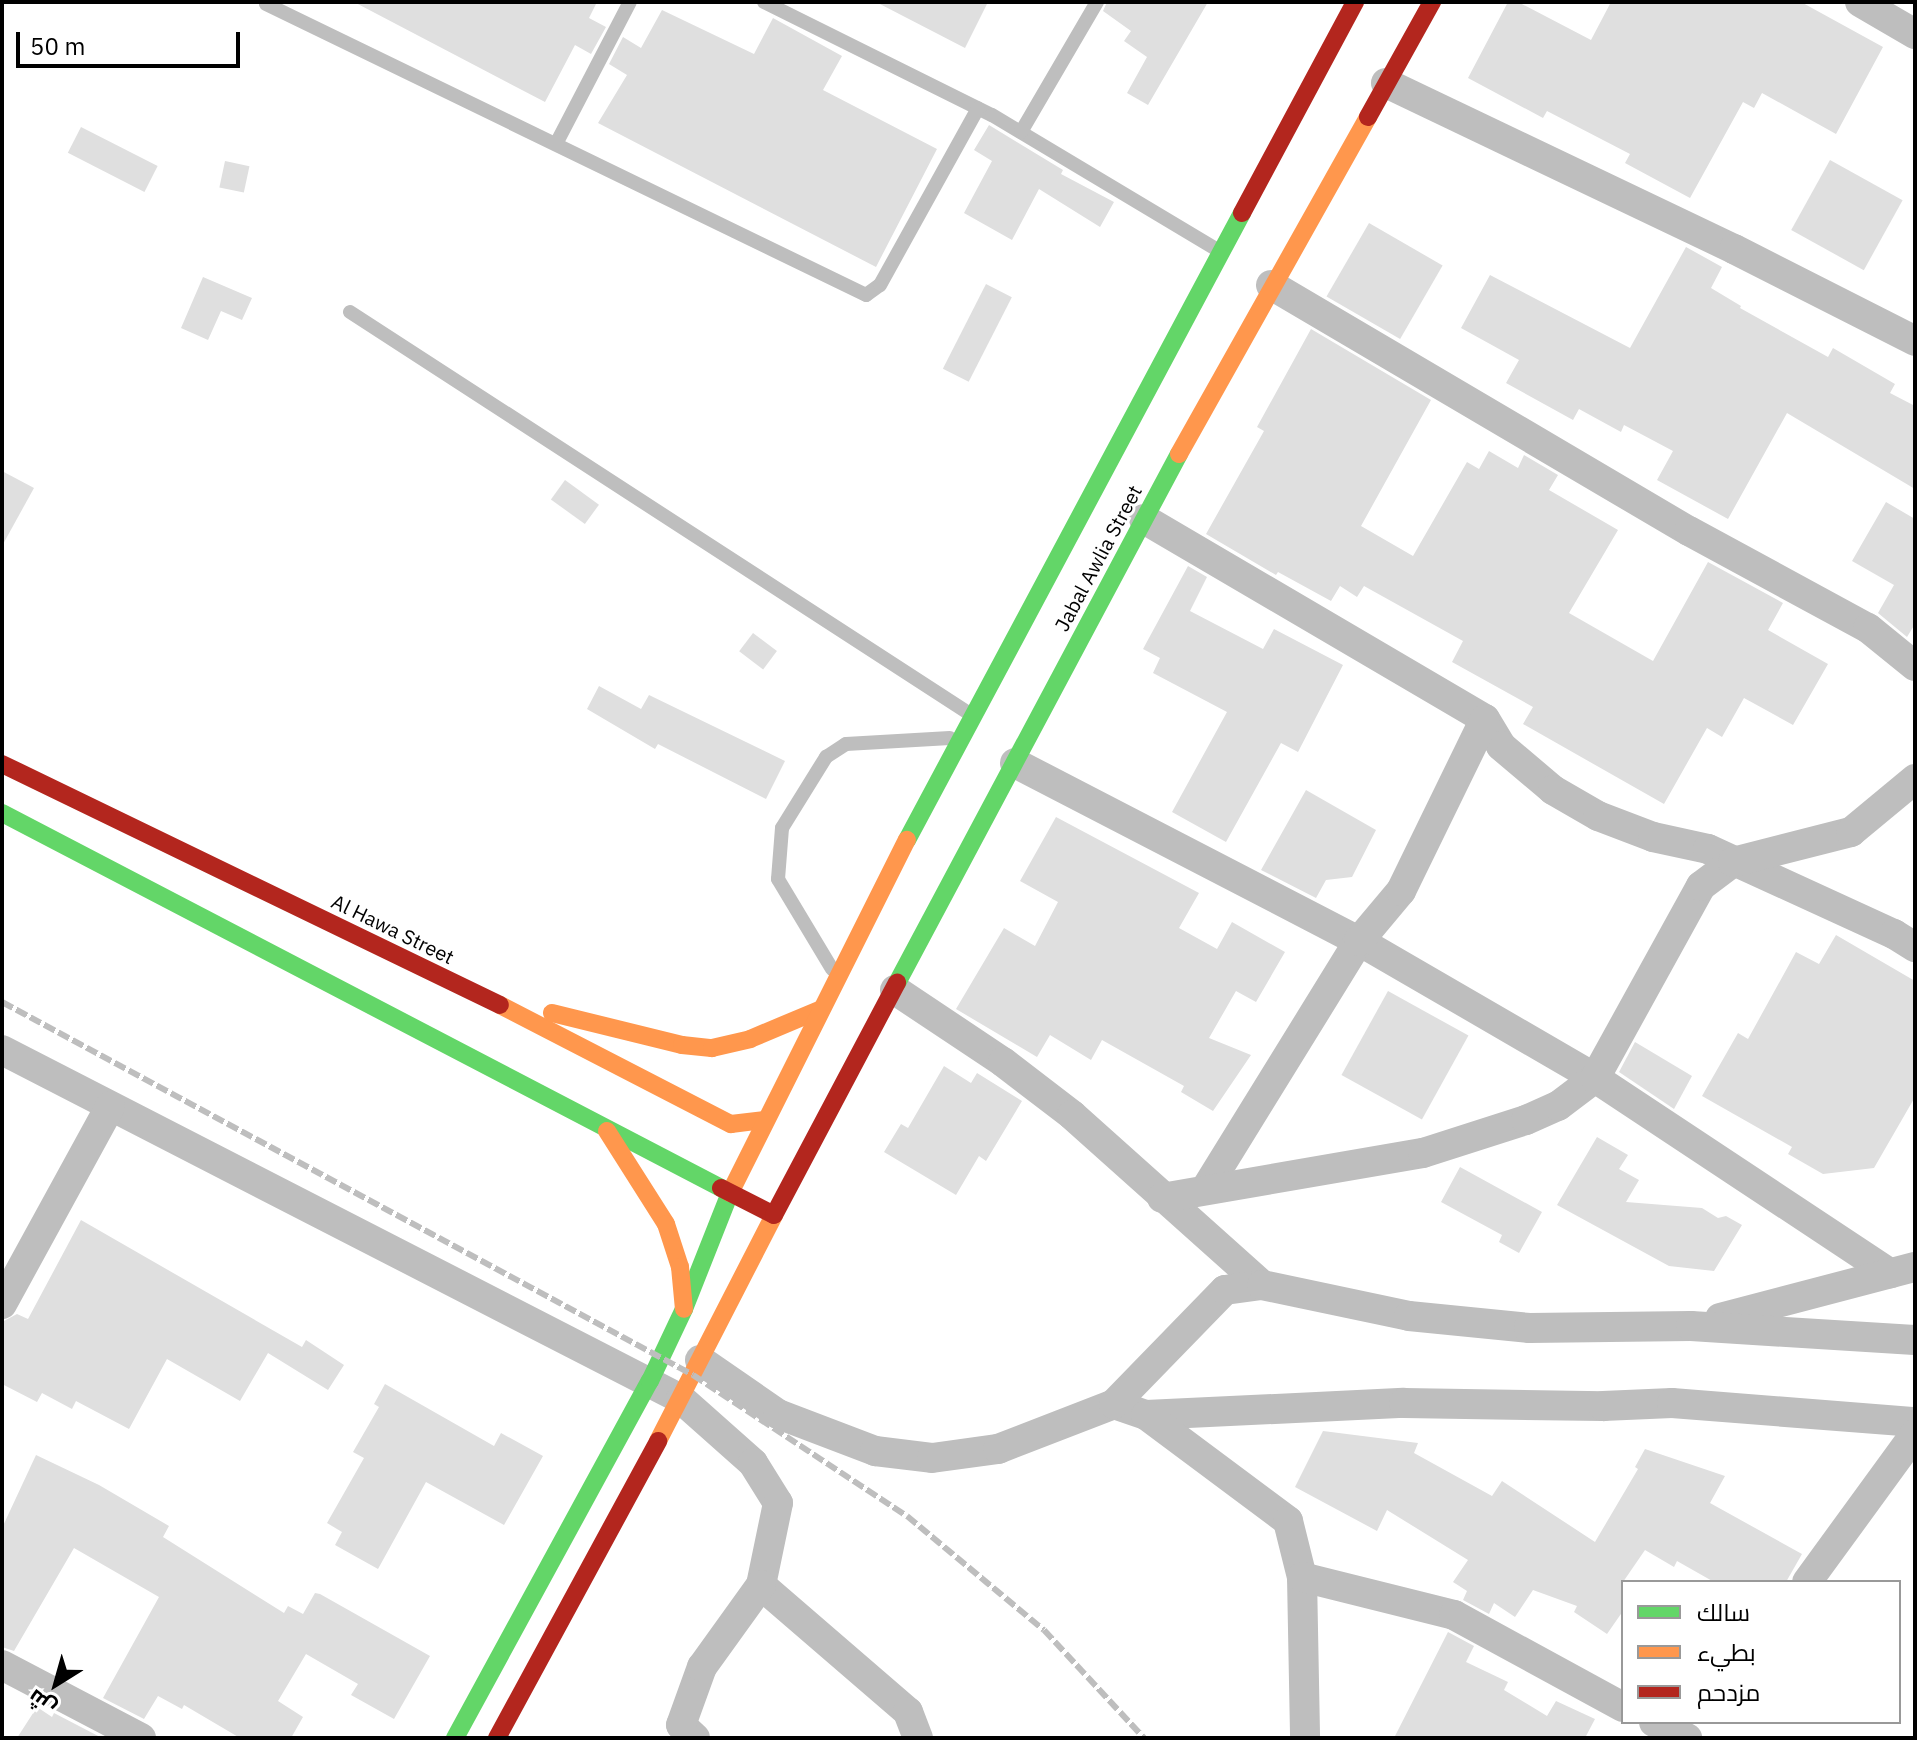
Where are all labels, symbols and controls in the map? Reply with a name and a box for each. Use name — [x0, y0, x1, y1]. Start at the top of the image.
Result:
scale bar — [20, 16, 244, 66]
text: 50 m — [30, 30, 85, 62]
street label: Jabal Awlia Street — [1049, 481, 1147, 635]
street label: Al Hawa Street — [328, 889, 458, 969]
legend — [1621, 1580, 1901, 1724]
text: سالك — [1697, 1596, 1750, 1628]
text: بطيء — [1697, 1636, 1756, 1668]
north arrow — [16, 1644, 96, 1724]
text: مزدحم — [1697, 1676, 1760, 1708]
text: ش — [21, 1683, 61, 1724]

